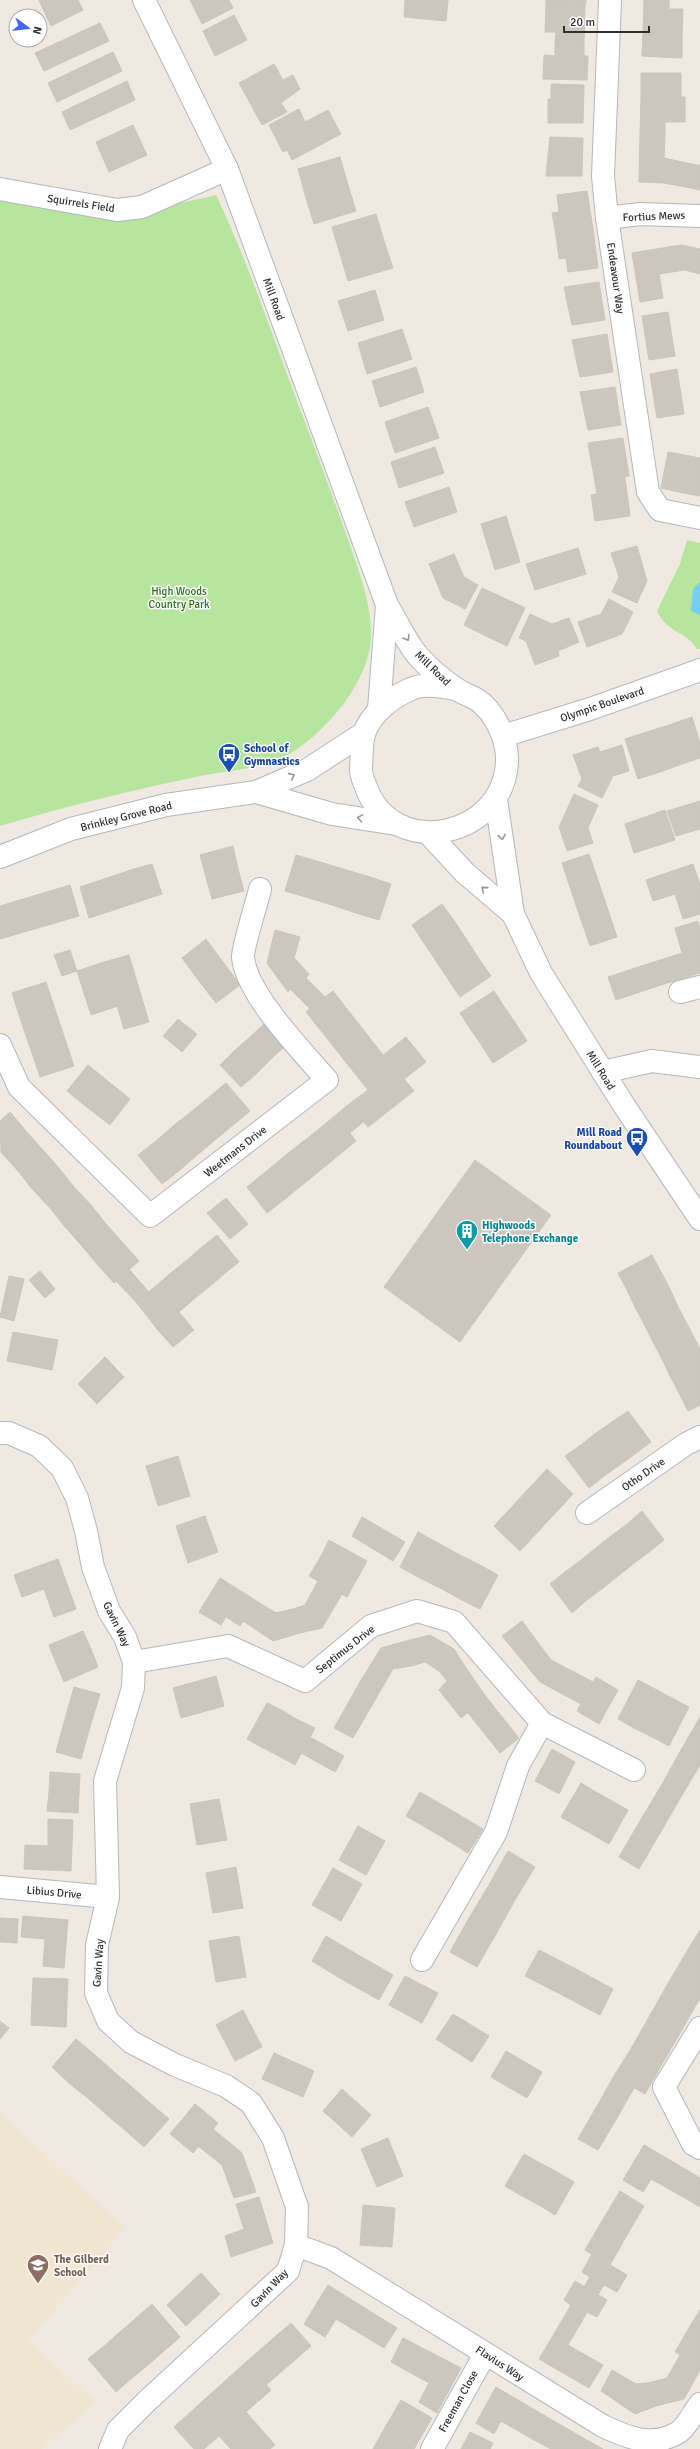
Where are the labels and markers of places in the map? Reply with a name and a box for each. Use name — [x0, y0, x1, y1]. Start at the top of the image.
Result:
bus stop icon: School of Gymnastics — [216, 741, 242, 774]
place label: School of Gymnastics — [244, 742, 300, 768]
bus stop icon: Mill Road Roundabout — [624, 1125, 650, 1158]
place label: Mill Road Roundabout — [564, 1126, 622, 1152]
building icon: Highwoods Telephone Exchange — [454, 1218, 480, 1251]
place label: Highwoods Telephone Exchange — [482, 1219, 579, 1245]
school or university icon: The Gilberd School — [25, 2252, 51, 2285]
place label: The Gilberd School — [54, 2253, 109, 2279]

